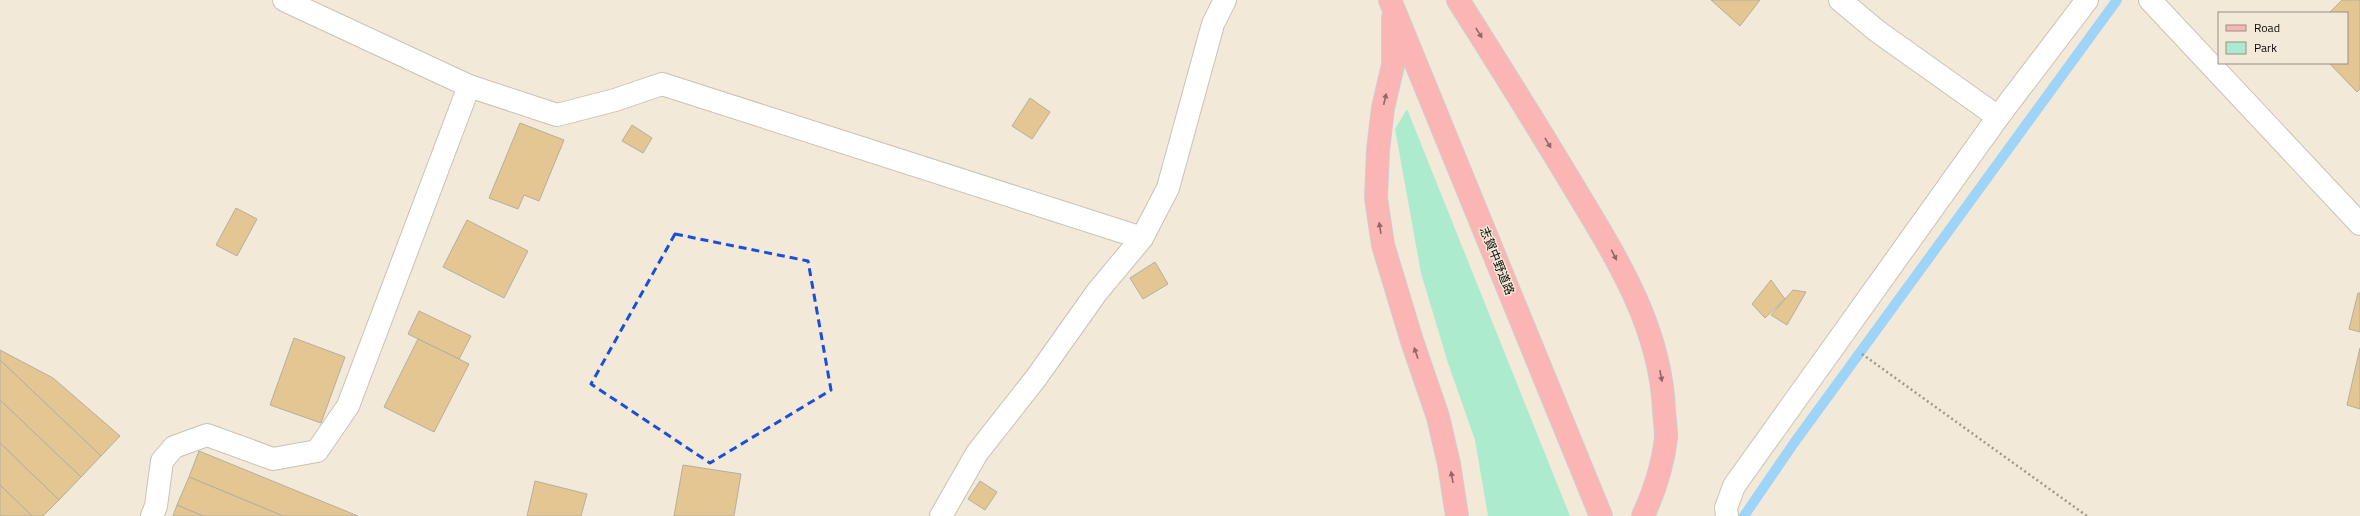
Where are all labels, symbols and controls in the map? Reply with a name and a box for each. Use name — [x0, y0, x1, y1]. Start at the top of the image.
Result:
legend — [2218, 12, 2348, 64]
text: Road — [2254, 18, 2280, 37]
one-way arrow — [1475, 28, 1483, 38]
text: Park — [2254, 38, 2277, 57]
one-way arrow — [1382, 93, 1388, 105]
one-way arrow — [1544, 137, 1551, 149]
one-way arrow — [1377, 222, 1383, 234]
street label: 志賀中野道路 — [1475, 224, 1520, 298]
one-way arrow — [1611, 249, 1617, 261]
one-way arrow — [1413, 346, 1419, 358]
one-way arrow — [1658, 369, 1664, 382]
one-way arrow — [1448, 471, 1454, 484]

